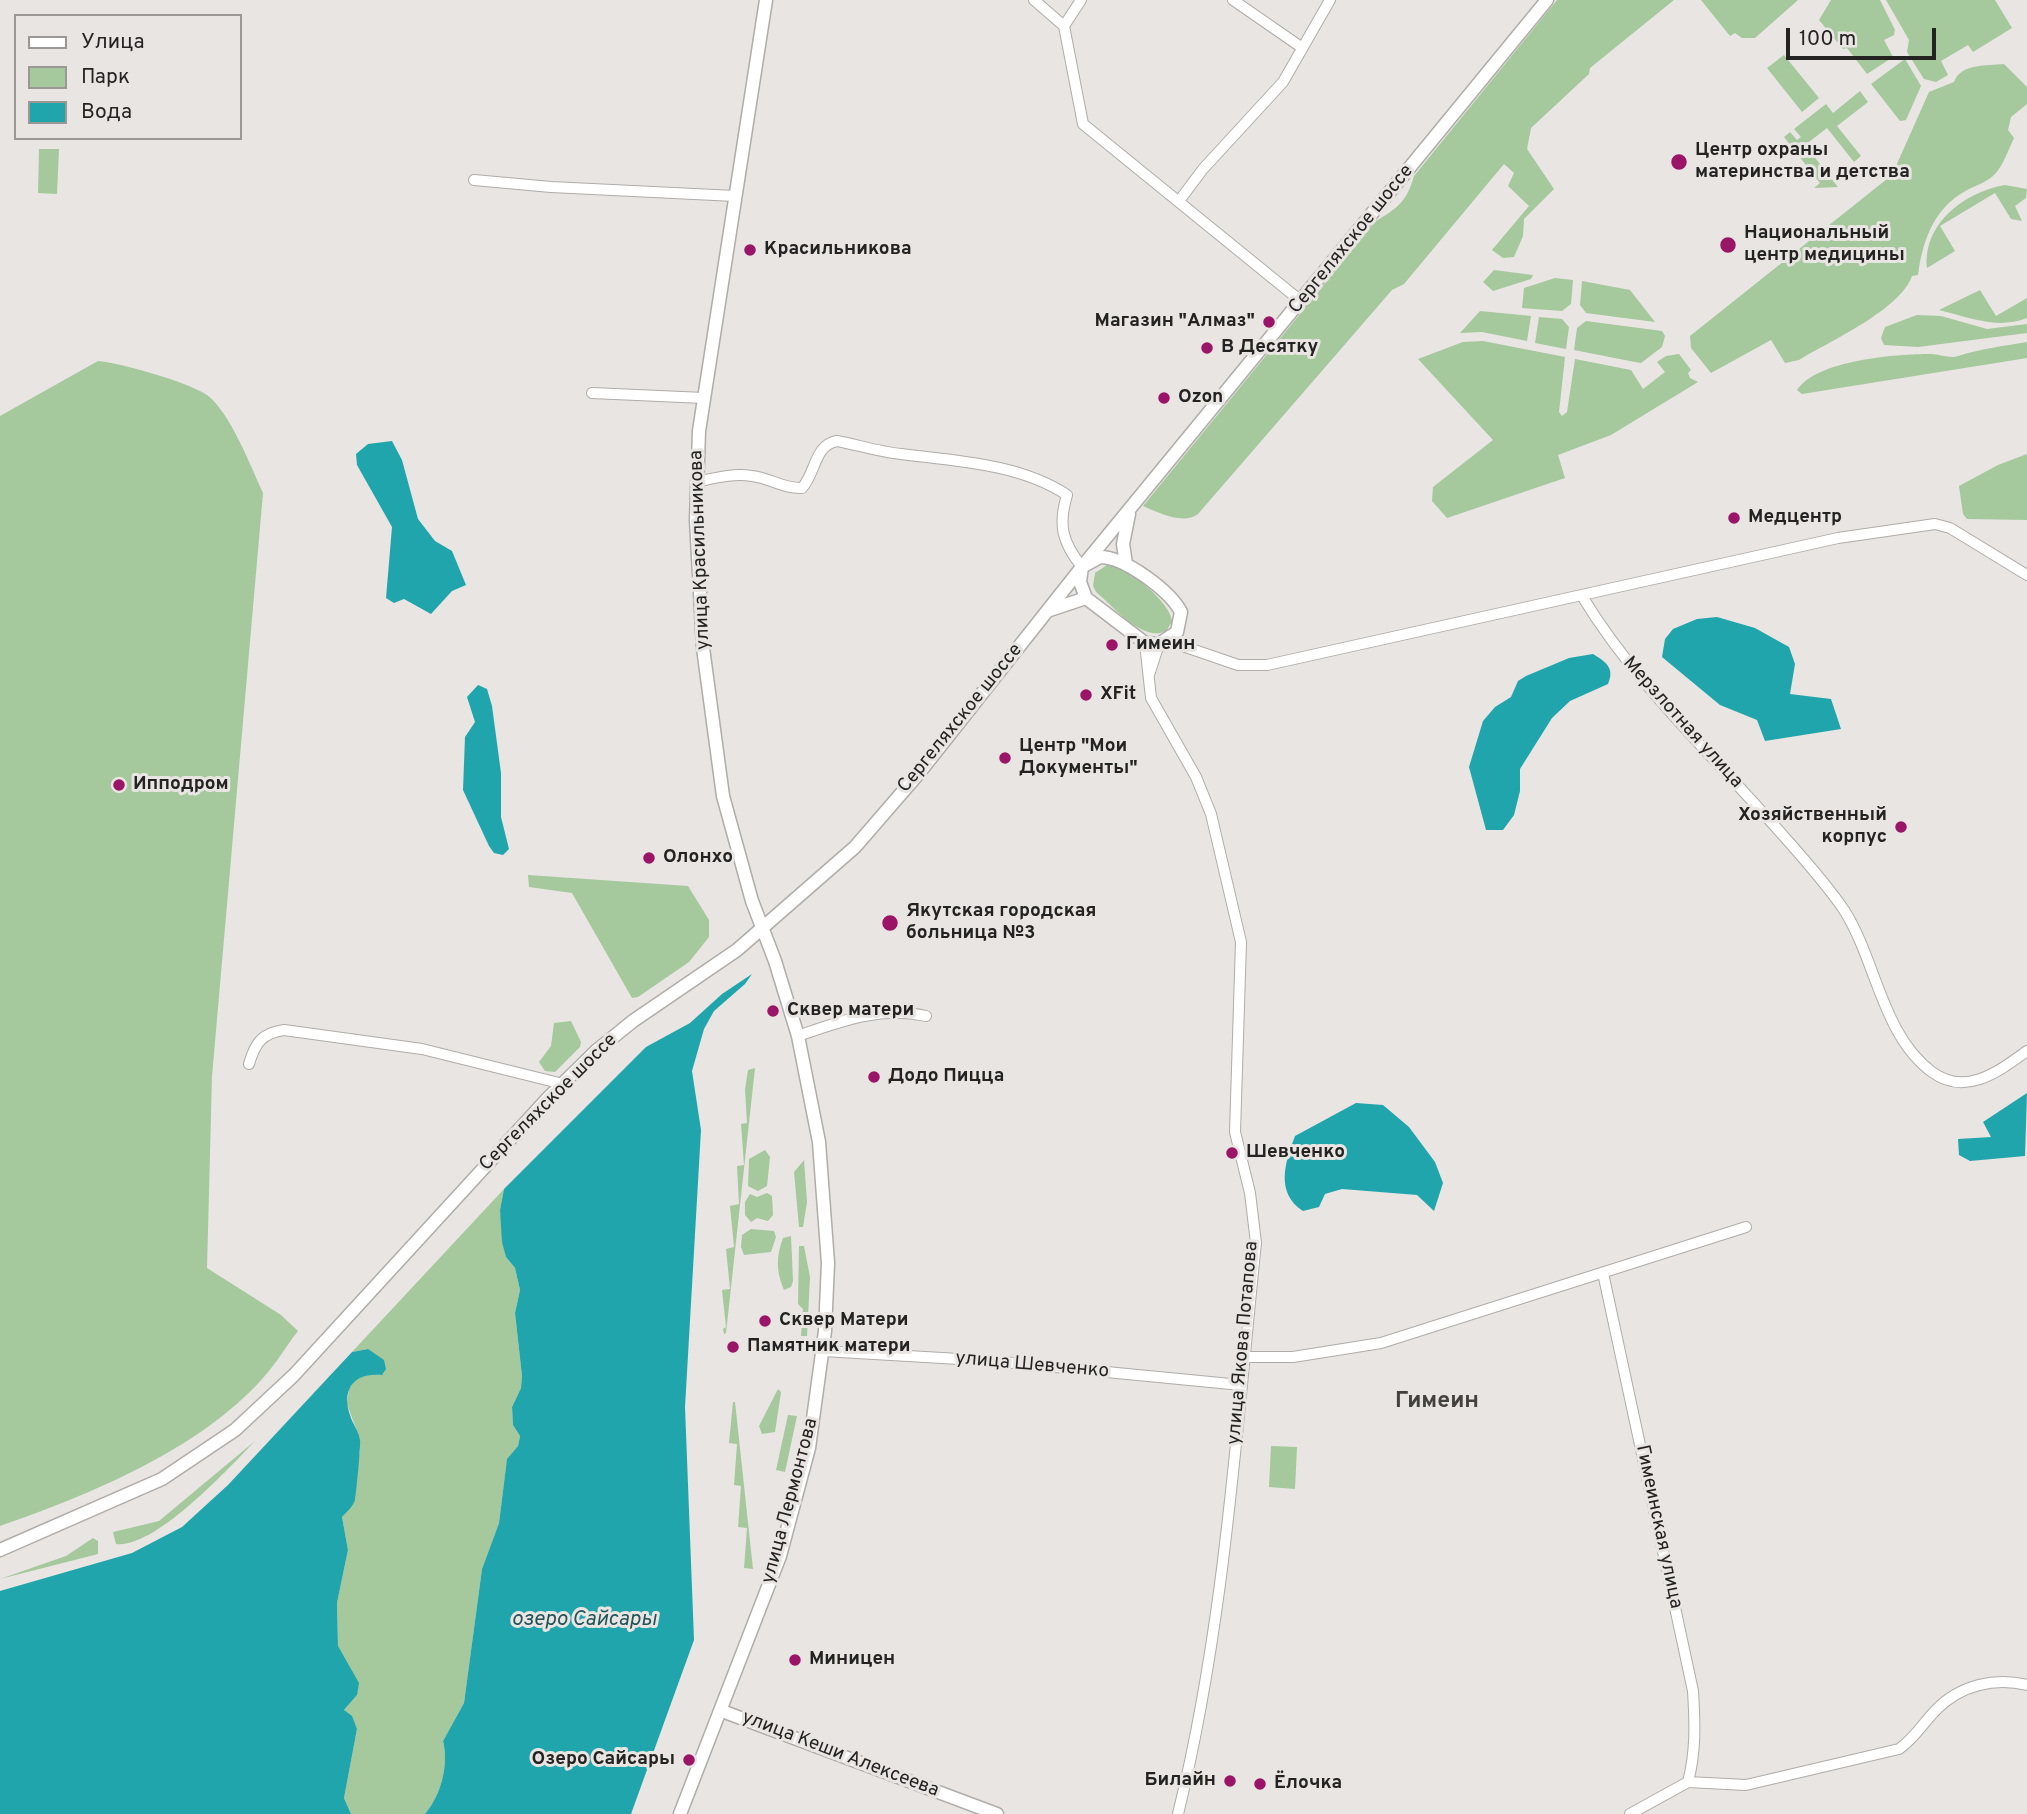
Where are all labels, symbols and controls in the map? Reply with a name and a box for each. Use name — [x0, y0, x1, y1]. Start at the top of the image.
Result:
legend — [14, 14, 242, 140]
scale bar — [1789, 14, 1940, 58]
text: 100 m — [1799, 26, 1856, 53]
text: Улица — [81, 29, 145, 56]
text: Парк — [81, 64, 130, 91]
text: Вода — [81, 99, 132, 126]
place label: Центр охраны материнства и детства — [1695, 140, 1910, 184]
marker: Центр охраны материнства и детства — [1669, 152, 1689, 172]
street label: Сергеляхское шоссе — [1285, 161, 1419, 319]
place label: Национальный центр медицины — [1744, 223, 1905, 267]
marker: Национальный центр медицины — [1718, 235, 1738, 255]
place label: Красильникова — [764, 239, 912, 261]
marker: Красильникова — [742, 242, 758, 258]
place label: Магазин "Алмаз" — [1094, 311, 1255, 333]
marker: Магазин "Алмаз" — [1261, 314, 1277, 330]
place label: В Десятку — [1221, 337, 1318, 359]
marker: В Десятку — [1199, 340, 1215, 356]
place label: Ozon — [1178, 387, 1223, 409]
marker: Ozon — [1156, 390, 1172, 406]
street label: улица Красильникова — [686, 450, 716, 650]
place label: Медцентр — [1748, 507, 1842, 529]
marker: Медцентр — [1726, 510, 1742, 526]
place label: Гимеин — [1126, 634, 1195, 656]
marker: Гимеин — [1104, 637, 1120, 653]
street label: Сергеляхское шоссе — [894, 640, 1028, 798]
street label: Мерзлотная улица — [1617, 653, 1747, 793]
place label: XFit — [1100, 684, 1136, 706]
marker: XFit — [1078, 687, 1094, 703]
place label: Центр "Мои Документы" — [1019, 736, 1138, 780]
marker: Центр "Мои Документы" — [997, 750, 1013, 766]
place label: Ипподром — [133, 774, 229, 796]
marker: Ипподром — [111, 777, 127, 793]
place label: Хозяйственный корпус — [1738, 805, 1887, 849]
marker: Хозяйственный корпус — [1893, 819, 1909, 835]
place label: Олонхо — [663, 847, 733, 869]
marker: Олонхо — [641, 850, 657, 866]
place label: Якутская городская больница №3 — [906, 901, 1096, 945]
marker: Якутская городская больница №3 — [880, 913, 900, 933]
place label: Сквер матери — [787, 1000, 914, 1022]
marker: Сквер матери — [765, 1003, 781, 1019]
street label: Сергеляхское шоссе — [475, 1029, 623, 1177]
place label: Додо Пицца — [888, 1066, 1004, 1088]
marker: Додо Пицца — [866, 1069, 882, 1085]
place label: Шевченко — [1246, 1142, 1345, 1164]
marker: Шевченко — [1224, 1145, 1240, 1161]
street label: улица Якова Потапова — [1224, 1240, 1264, 1446]
place label: Сквер Матери — [779, 1310, 908, 1332]
marker: Сквер Матери — [757, 1313, 773, 1329]
place label: Памятник матери — [747, 1336, 910, 1358]
marker: Памятник матери — [725, 1339, 741, 1355]
street label: улица Шевченко — [954, 1348, 1110, 1384]
district label: Гимеин — [1395, 1388, 1479, 1416]
street label: улица Лермонтова — [758, 1416, 824, 1586]
street label: Гимеинская улица — [1630, 1443, 1686, 1611]
water label: озеро Сайсары — [512, 1608, 656, 1634]
place label: Миницен — [809, 1649, 895, 1671]
marker: Миницен — [787, 1652, 803, 1668]
street label: улица Кеши Алексеева — [738, 1707, 942, 1803]
place label: Озеро Сайсары — [532, 1749, 675, 1771]
marker: Озеро Сайсары — [681, 1752, 697, 1768]
place label: Билайн — [1145, 1770, 1216, 1792]
marker: Билайн — [1222, 1773, 1238, 1789]
place label: Ёлочка — [1274, 1773, 1342, 1795]
marker: Ёлочка — [1252, 1776, 1268, 1792]

